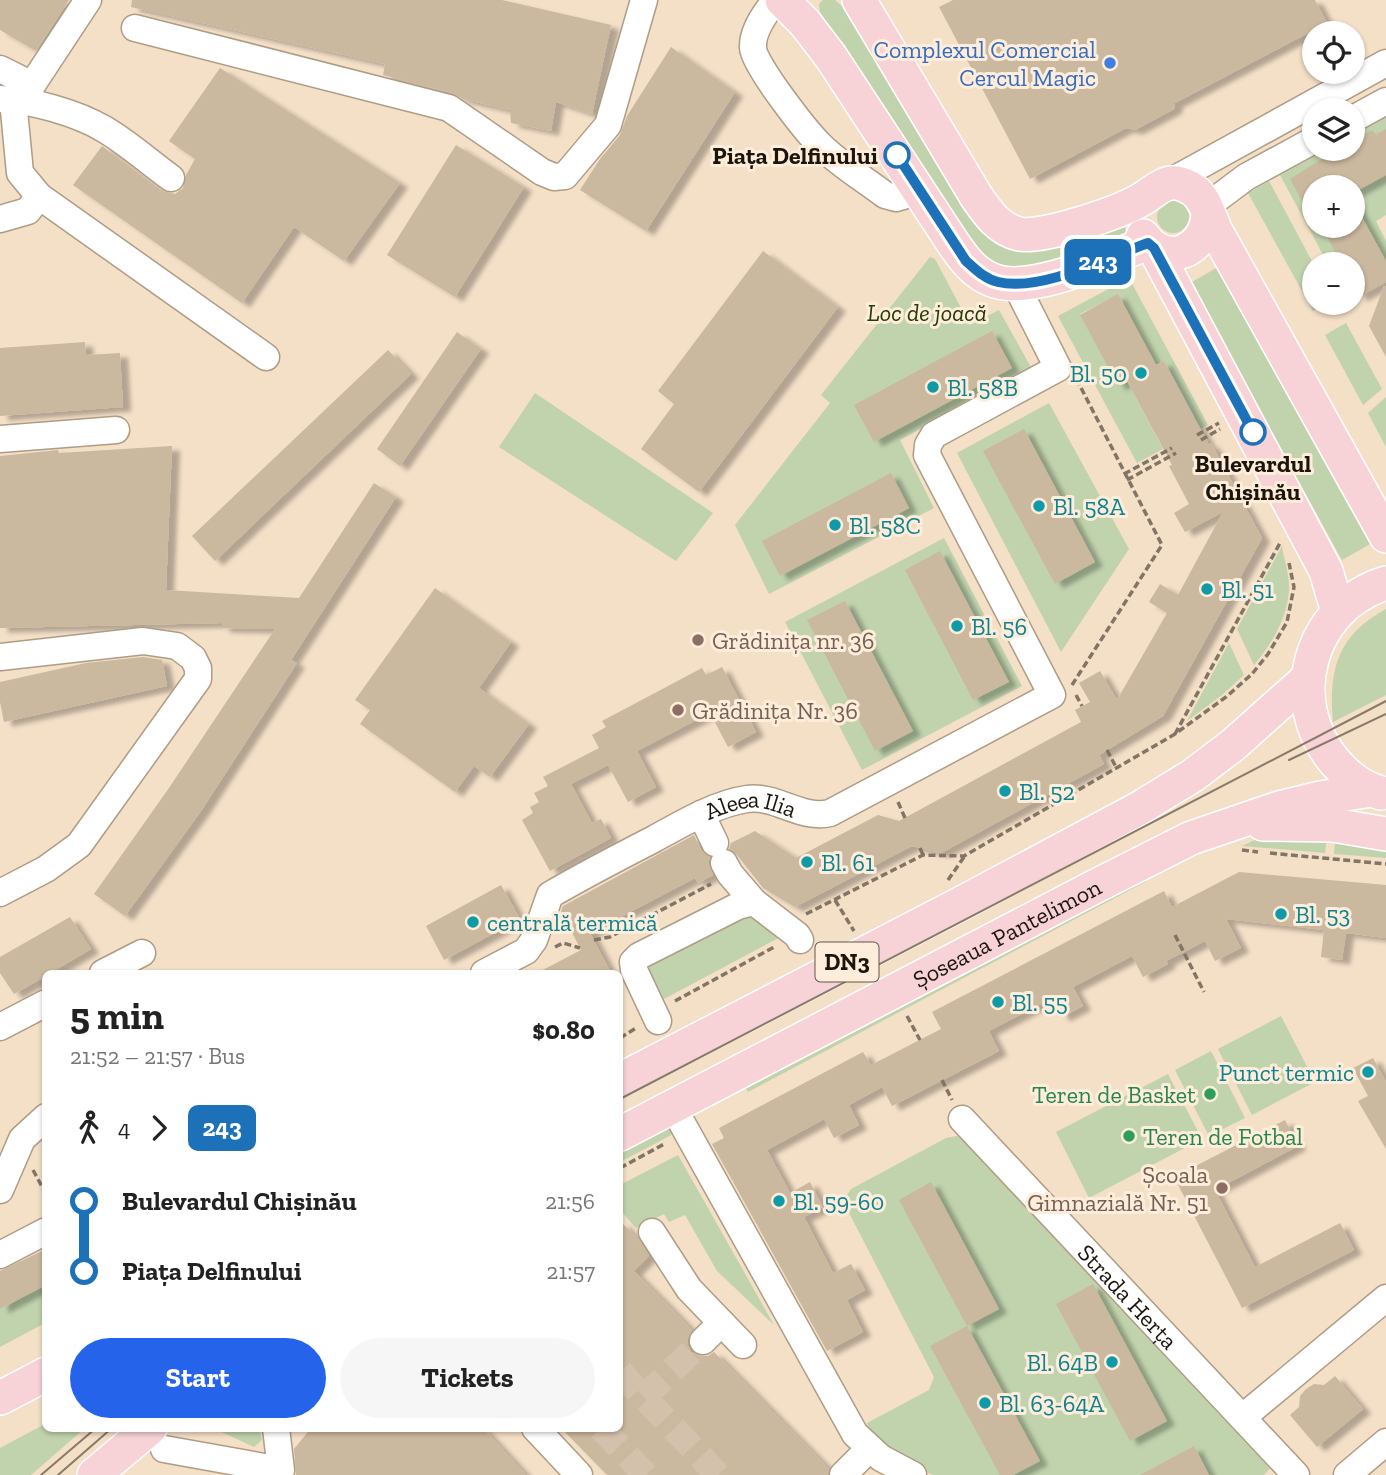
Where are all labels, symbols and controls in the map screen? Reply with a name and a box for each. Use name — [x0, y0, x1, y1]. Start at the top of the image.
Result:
map controls — [1302, 21, 1365, 315]
button: locate — [1302, 21, 1365, 84]
place label: Complexul Comercial Cercul Magic — [874, 35, 1096, 92]
marker: Complexul Comercial Cercul Magic — [1102, 55, 1118, 71]
button: layers — [1302, 98, 1365, 161]
place label: Piața Delfinului — [712, 141, 878, 170]
marker: Piața Delfinului — [884, 142, 910, 168]
button: + — [1302, 175, 1365, 238]
line badge: 243 — [1058, 239, 1138, 285]
text: 243 — [1078, 247, 1118, 276]
button: − — [1302, 252, 1365, 315]
park label: Loc de joacă — [867, 298, 987, 327]
place label: Bl. 50 — [1070, 359, 1127, 388]
marker: Bl. 50 — [1133, 365, 1149, 381]
place label: Bl. 58B — [947, 373, 1018, 402]
marker: Bl. 58B — [925, 379, 941, 395]
marker: Bulevardul Chișinău — [1240, 419, 1266, 445]
place label: Bulevardul Chișinău — [1195, 449, 1312, 506]
place label: Bl. 58A — [1053, 492, 1125, 521]
marker: Bl. 58A — [1031, 498, 1047, 514]
place label: Bl. 58C — [849, 511, 921, 540]
marker: Bl. 58C — [827, 517, 843, 533]
place label: Bl. 51 — [1221, 575, 1274, 604]
marker: Bl. 51 — [1199, 581, 1215, 597]
place label: Bl. 56 — [971, 612, 1027, 641]
marker: Bl. 56 — [949, 618, 965, 634]
place label: Grădinița nr. 36 — [712, 626, 875, 655]
marker: Grădinița nr. 36 — [690, 632, 706, 648]
place label: Grădinița Nr. 36 — [692, 696, 858, 725]
marker: Grădinița Nr. 36 — [670, 702, 686, 718]
place label: Bl. 52 — [1019, 777, 1075, 806]
marker: Bl. 52 — [997, 783, 1013, 799]
street label: Aleea Ilia — [700, 784, 801, 825]
place label: Bl. 61 — [821, 848, 874, 877]
marker: Bl. 61 — [799, 854, 815, 870]
street label: Șoseaua Pantelimon — [908, 871, 1106, 993]
place label: Bl. 53 — [1295, 900, 1350, 929]
marker: Bl. 53 — [1273, 906, 1289, 922]
place label: centrală termică — [487, 908, 658, 937]
marker: centrală termică — [465, 914, 481, 930]
road number: DN3 — [816, 942, 878, 981]
place label: Bl. 55 — [1012, 988, 1068, 1017]
text: 5 min — [70, 993, 164, 1039]
marker: Bl. 55 — [990, 994, 1006, 1010]
text: $0.80 — [532, 1014, 595, 1046]
text: 21:52 – 21:57 · Bus — [70, 1042, 245, 1070]
place label: Punct termic — [1219, 1058, 1354, 1087]
marker: Punct termic — [1360, 1064, 1376, 1080]
place label: Teren de Basket — [1032, 1080, 1196, 1109]
marker: Teren de Basket — [1202, 1086, 1218, 1102]
icon: walk — [70, 1109, 108, 1147]
icon: forward — [140, 1109, 178, 1147]
text: 243 — [202, 1113, 242, 1142]
text: 4 — [118, 1114, 130, 1142]
place label: Teren de Fotbal — [1143, 1122, 1303, 1151]
marker: Teren de Fotbal — [1121, 1128, 1137, 1144]
place label: Școala Gimnazială Nr. 51 — [1027, 1160, 1208, 1217]
marker: Școala Gimnazială Nr. 51 — [1214, 1180, 1230, 1196]
text: Bulevardul Chișinău — [122, 1185, 357, 1217]
text: 21:56 — [545, 1187, 595, 1215]
place label: Bl. 59-60 — [793, 1187, 884, 1216]
marker: Bl. 59-60 — [771, 1193, 787, 1209]
street label: Strada Herța — [1072, 1238, 1185, 1355]
text: Piața Delfinului — [122, 1255, 302, 1287]
text: 21:57 — [547, 1257, 595, 1285]
button: Start — [70, 1338, 326, 1418]
button: Tickets — [340, 1338, 595, 1418]
place label: Bl. 64B — [1027, 1348, 1098, 1377]
marker: Bl. 64B — [1104, 1354, 1120, 1370]
place label: Bl. 63-64A — [999, 1389, 1104, 1418]
marker: Bl. 63-64A — [977, 1395, 993, 1411]

